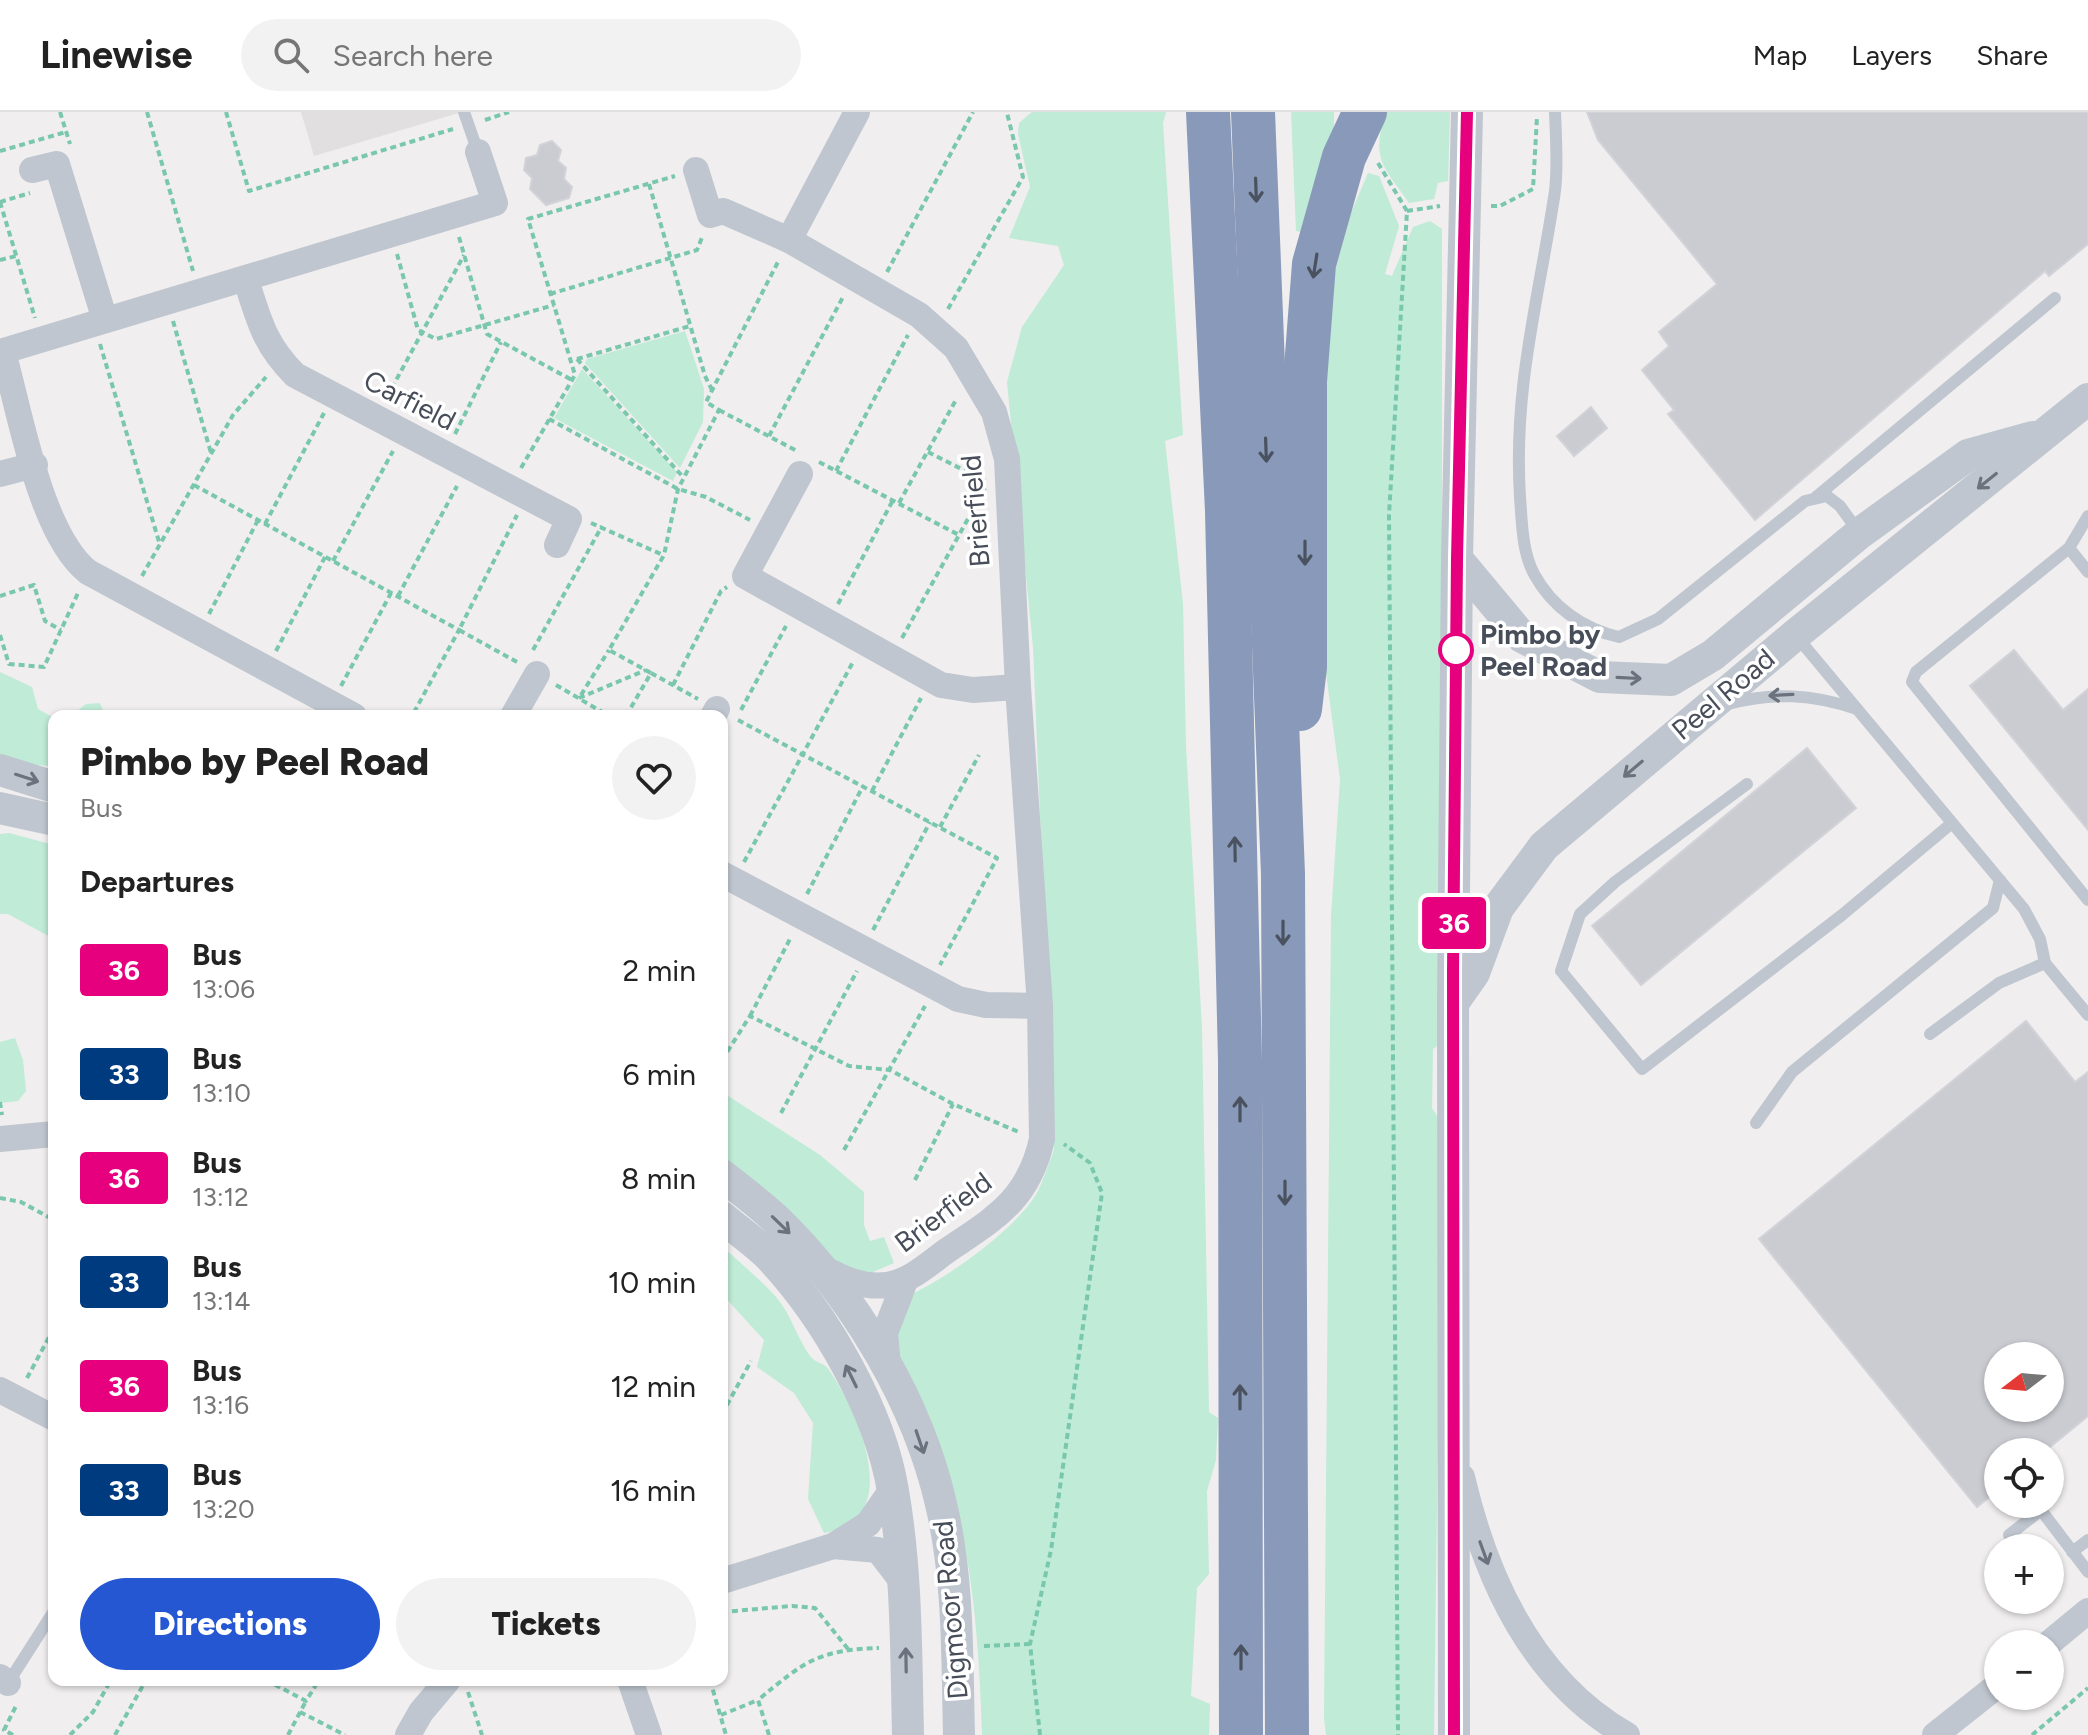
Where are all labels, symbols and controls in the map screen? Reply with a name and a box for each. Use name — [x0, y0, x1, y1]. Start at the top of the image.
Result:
search box — [241, 19, 801, 91]
text: Linewise — [40, 32, 193, 78]
icon: search — [269, 33, 313, 77]
text: Search here — [333, 37, 493, 74]
text: Map — [1753, 38, 1807, 72]
text: Layers — [1851, 38, 1932, 72]
text: Share — [1976, 38, 2048, 72]
one-way arrow — [1249, 176, 1264, 203]
one-way arrow — [1307, 252, 1322, 278]
street label: Carfield — [358, 362, 462, 438]
one-way arrow — [1259, 436, 1274, 463]
street label: Brierfield — [953, 453, 997, 569]
one-way arrow — [1977, 473, 1998, 490]
one-way arrow — [1297, 539, 1313, 566]
place label: Pimbo by Peel Road — [1480, 617, 1607, 683]
marker: Pimbo by Peel Road — [1439, 633, 1473, 667]
street label: Peel Road — [1665, 641, 1781, 747]
one-way arrow — [1615, 671, 1642, 686]
one-way arrow — [1768, 688, 1795, 703]
button: heart — [612, 736, 696, 820]
text: Pimbo by Peel Road — [80, 739, 429, 785]
one-way arrow — [1623, 760, 1644, 778]
one-way arrow — [15, 771, 40, 786]
text: Bus — [80, 792, 123, 824]
one-way arrow — [1227, 836, 1243, 863]
text: Departures — [80, 863, 234, 900]
line badge: 36 — [1418, 897, 1490, 949]
text: 36 — [1438, 906, 1470, 940]
one-way arrow — [1275, 919, 1291, 946]
text: Bus — [192, 936, 241, 973]
text: 2 min — [623, 952, 696, 989]
text: 36 — [108, 953, 140, 987]
text: 13:06 — [192, 973, 255, 1005]
text: Bus — [192, 1040, 241, 1077]
text: 6 min — [622, 1056, 696, 1093]
text: 33 — [108, 1057, 140, 1091]
text: 13:10 — [192, 1077, 251, 1109]
one-way arrow — [1232, 1096, 1248, 1123]
text: Bus — [192, 1144, 241, 1181]
text: 8 min — [621, 1160, 696, 1197]
text: 36 — [108, 1161, 140, 1195]
street label: Brierfield — [888, 1165, 998, 1259]
one-way arrow — [1277, 1179, 1293, 1206]
text: 13:12 — [192, 1181, 249, 1213]
one-way arrow — [771, 1216, 791, 1235]
text: Bus — [192, 1248, 241, 1285]
text: 10 min — [608, 1264, 696, 1301]
text: 33 — [108, 1265, 140, 1299]
text: 13:14 — [192, 1285, 250, 1317]
north arrow — [1984, 1342, 2064, 1422]
map controls — [1984, 1342, 2064, 1710]
text: Bus — [192, 1352, 241, 1389]
one-way arrow — [843, 1364, 858, 1388]
text: 12 min — [610, 1368, 696, 1405]
text: 36 — [108, 1369, 140, 1403]
one-way arrow — [1232, 1384, 1248, 1411]
text: 13:16 — [192, 1389, 249, 1421]
one-way arrow — [914, 1430, 928, 1454]
button: locate — [1984, 1438, 2064, 1518]
text: Bus — [192, 1456, 241, 1493]
text: 16 min — [610, 1472, 696, 1509]
text: 33 — [108, 1473, 140, 1507]
text: 13:20 — [192, 1493, 255, 1525]
street label: Digmoor Road — [925, 1519, 975, 1701]
button: + — [1984, 1534, 2064, 1614]
one-way arrow — [1478, 1540, 1492, 1564]
button: Directions — [80, 1578, 380, 1670]
button: Tickets — [396, 1578, 696, 1670]
button: − — [1984, 1630, 2064, 1710]
one-way arrow — [1233, 1644, 1249, 1671]
one-way arrow — [899, 1647, 914, 1674]

